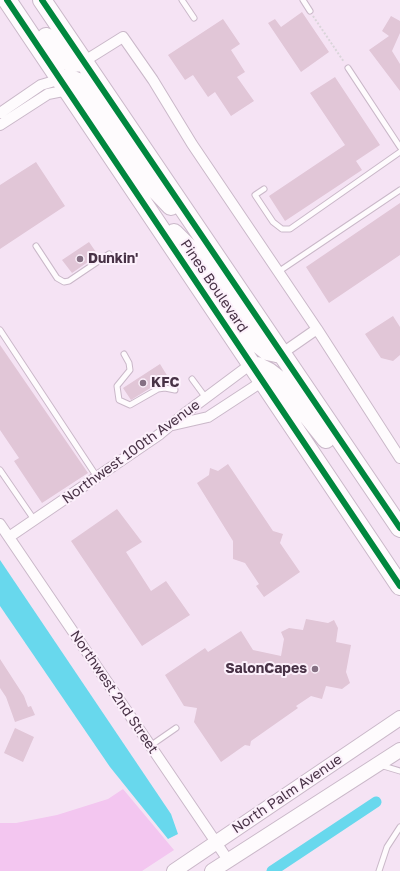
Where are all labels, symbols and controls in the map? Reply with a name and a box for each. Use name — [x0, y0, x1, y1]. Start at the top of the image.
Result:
street label: Pines Boulevard — [177, 236, 251, 336]
place label: Dunkin' — [88, 251, 138, 267]
marker: Dunkin' — [75, 254, 85, 264]
place label: KFC — [151, 375, 179, 391]
marker: KFC — [138, 378, 148, 388]
street label: Northwest 100th Avenue — [59, 396, 203, 508]
street label: Northwest 2nd Street — [67, 627, 161, 757]
place label: SalonCapes — [225, 661, 307, 677]
marker: SalonCapes — [310, 664, 320, 674]
street label: North Palm Avenue — [229, 751, 345, 837]

